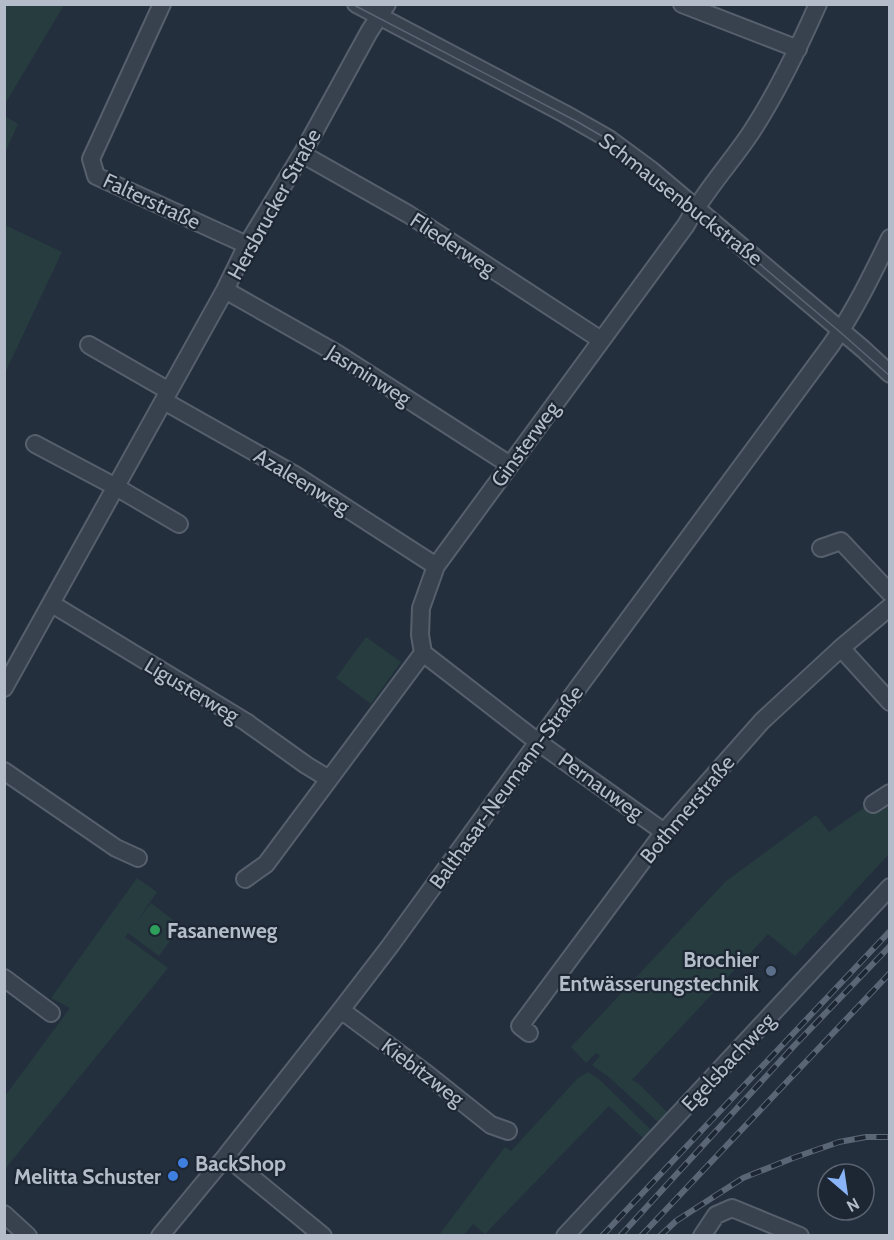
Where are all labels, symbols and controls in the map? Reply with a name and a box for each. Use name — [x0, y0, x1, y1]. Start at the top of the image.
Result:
street label: Hersbrucker Straße — [222, 124, 326, 284]
street label: Schmausenbuckstraße — [594, 127, 768, 271]
street label: Falterstraße — [99, 168, 205, 234]
street label: Fliederweg — [406, 207, 501, 281]
street label: Jasminweg — [321, 339, 416, 411]
street label: Ginsterweg — [486, 396, 565, 492]
street label: Azaleenweg — [250, 443, 355, 520]
street label: Ligusterweg — [140, 652, 244, 728]
street label: Balthasar-Neumann-Straße — [424, 680, 588, 893]
street label: Pernauweg — [554, 747, 649, 825]
street label: Bothmerstraße — [635, 750, 740, 868]
place label: Fasanenweg — [167, 918, 278, 943]
marker: Fasanenweg — [148, 923, 162, 937]
place label: Brochier Entwässerungstechnik — [559, 947, 760, 996]
marker: Brochier Entwässerungstechnik — [764, 964, 778, 978]
street label: Egelsbachweg — [676, 1007, 780, 1116]
street label: Kiebitzweg — [377, 1033, 470, 1111]
place label: BackShop — [195, 1151, 286, 1176]
marker: BackShop — [176, 1156, 190, 1170]
north arrow — [816, 1162, 876, 1222]
place label: Melitta Schuster — [14, 1164, 161, 1189]
marker: Melitta Schuster — [166, 1169, 180, 1183]
text: N — [843, 1194, 863, 1216]

